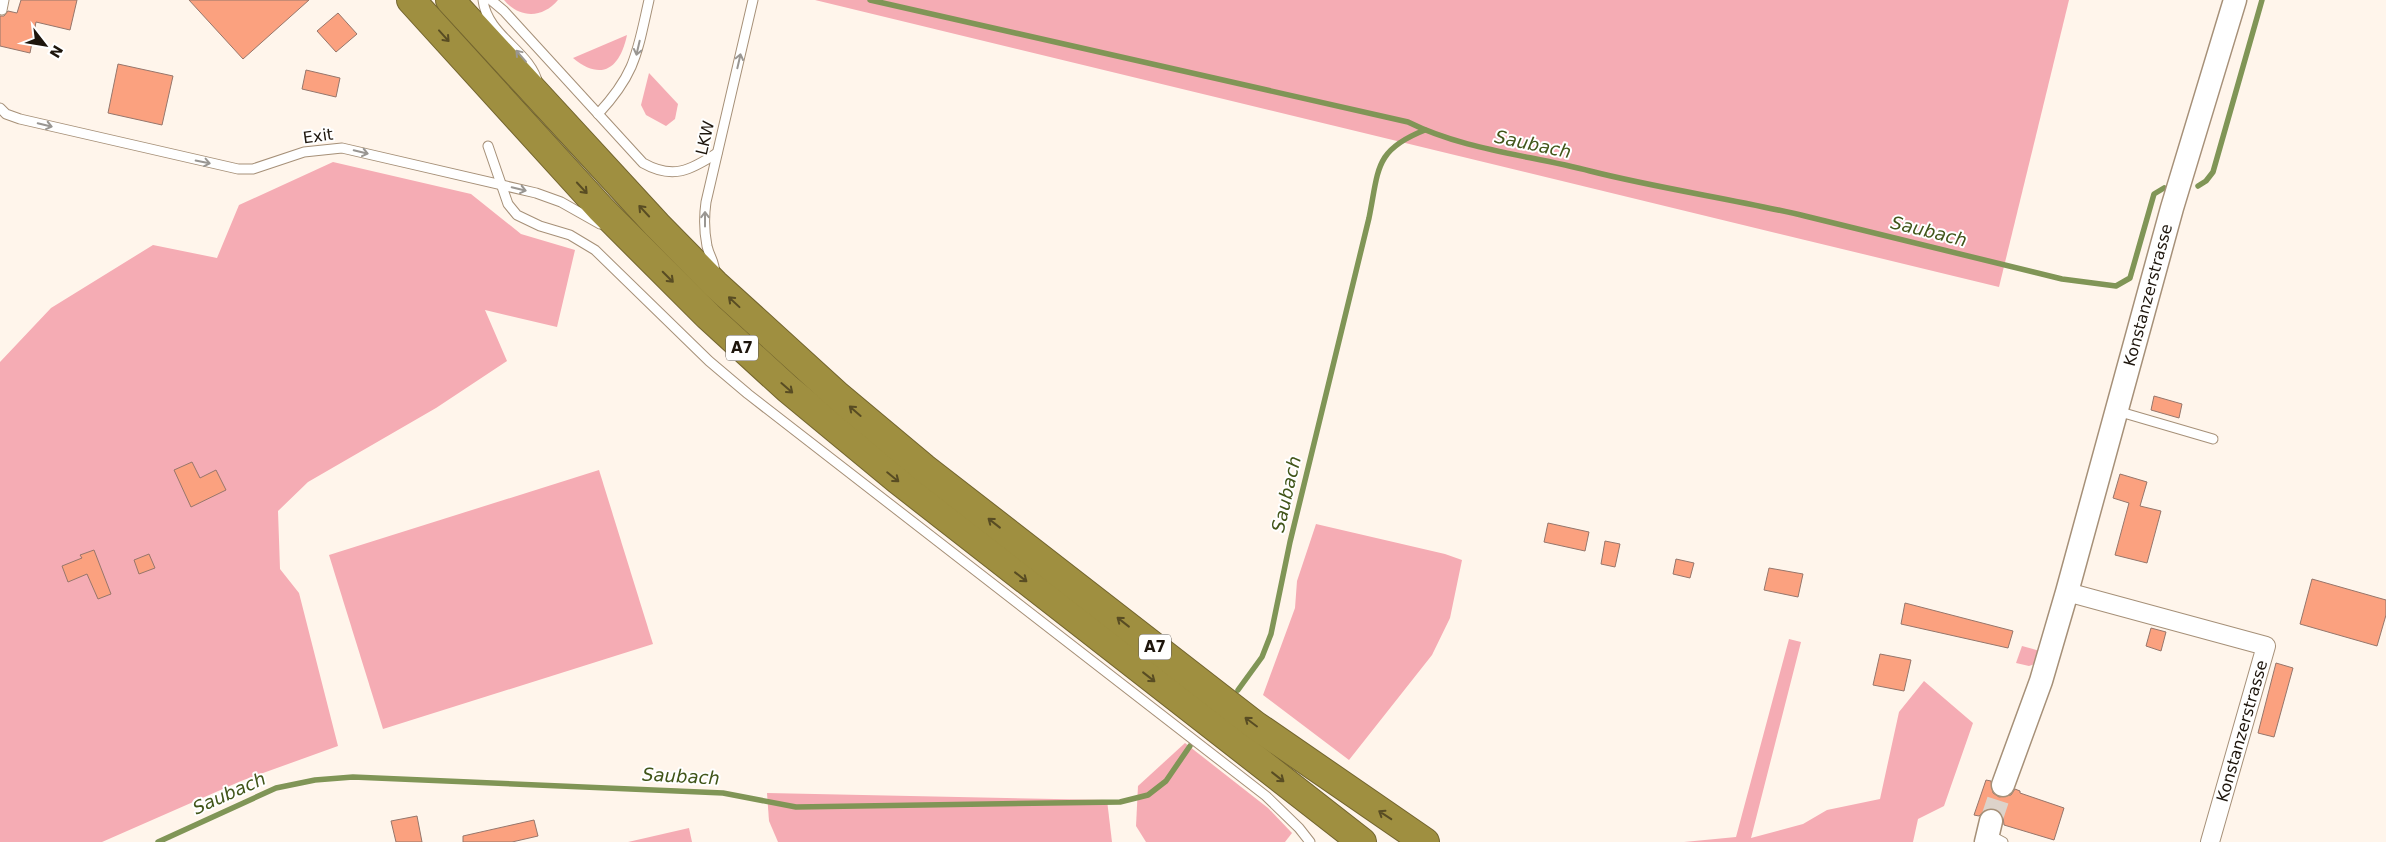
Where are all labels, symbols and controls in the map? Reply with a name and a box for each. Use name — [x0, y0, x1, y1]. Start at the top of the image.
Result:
north arrow — [20, 20, 70, 70]
one-way arrow — [438, 30, 450, 43]
one-way arrow — [633, 39, 642, 55]
text: N — [46, 43, 66, 61]
one-way arrow — [515, 50, 527, 63]
one-way arrow — [735, 53, 744, 69]
street label: LKW — [692, 119, 718, 157]
one-way arrow — [36, 121, 52, 130]
street label: Exit — [302, 124, 334, 148]
water label: Saubach — [1493, 126, 1573, 162]
one-way arrow — [353, 148, 369, 157]
one-way arrow — [195, 157, 211, 167]
one-way arrow — [576, 181, 588, 194]
one-way arrow — [511, 185, 527, 194]
one-way arrow — [638, 205, 650, 218]
water label: Saubach — [1889, 211, 1969, 251]
one-way arrow — [700, 212, 710, 228]
street label: Konstanzerstrasse — [2120, 222, 2176, 368]
one-way arrow — [662, 271, 674, 283]
one-way arrow — [728, 296, 741, 308]
road number: A7 — [726, 336, 758, 360]
one-way arrow — [781, 382, 794, 394]
one-way arrow — [849, 406, 862, 417]
water label: Saubach — [1267, 454, 1305, 534]
one-way arrow — [886, 471, 899, 482]
one-way arrow — [988, 517, 1001, 528]
one-way arrow — [1014, 572, 1027, 583]
one-way arrow — [1117, 617, 1130, 628]
road number: A7 — [1139, 634, 1171, 660]
street label: Konstanzerstrasse — [2213, 658, 2271, 804]
one-way arrow — [1142, 672, 1155, 683]
one-way arrow — [1244, 717, 1258, 727]
water label: Saubach — [642, 763, 720, 789]
water label: Saubach — [189, 768, 269, 818]
one-way arrow — [1271, 771, 1284, 782]
one-way arrow — [1378, 810, 1392, 820]

